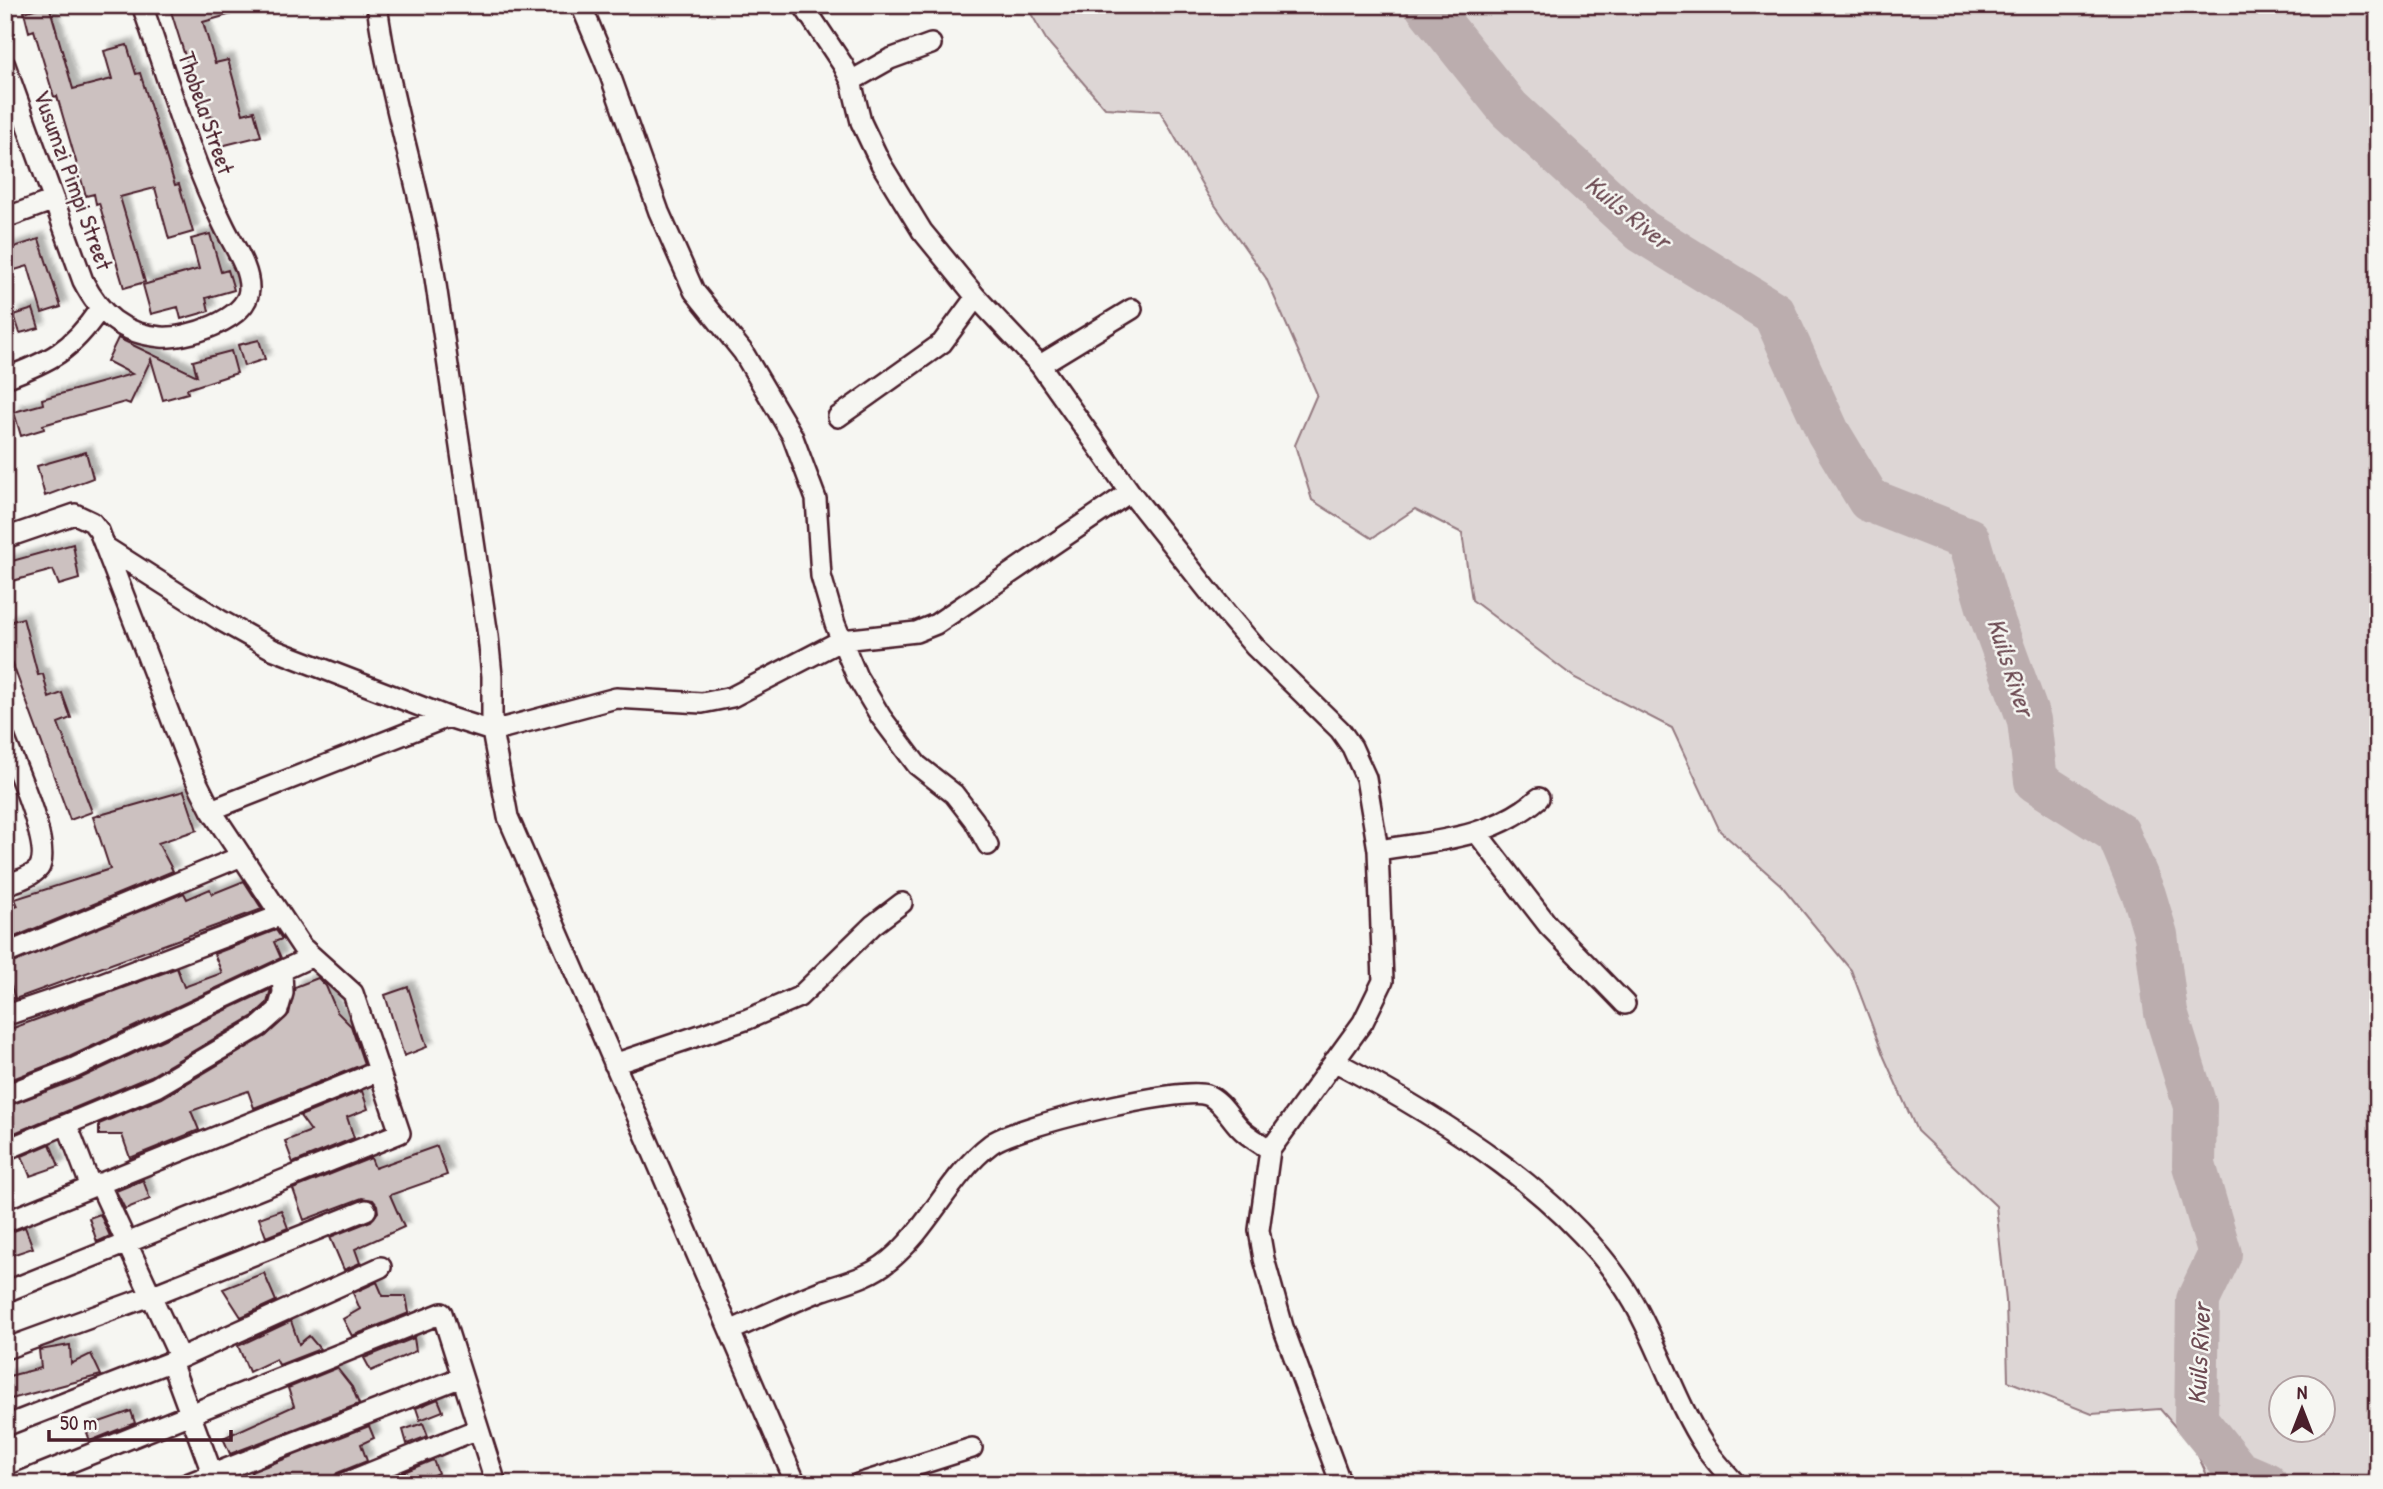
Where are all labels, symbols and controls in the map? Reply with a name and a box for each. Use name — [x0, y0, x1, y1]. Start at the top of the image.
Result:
street label: Thobela Street — [171, 47, 243, 179]
street label: Vusumzi Pimpi Street — [26, 85, 122, 275]
water label: Kuils River — [1578, 166, 1681, 259]
water label: Kuils River — [1979, 613, 2045, 723]
water label: Kuils River — [2178, 1300, 2219, 1405]
north arrow — [2268, 1374, 2338, 1444]
text: N — [2297, 1379, 2307, 1405]
scale bar — [49, 1398, 231, 1442]
text: 50 m — [60, 1408, 97, 1437]

